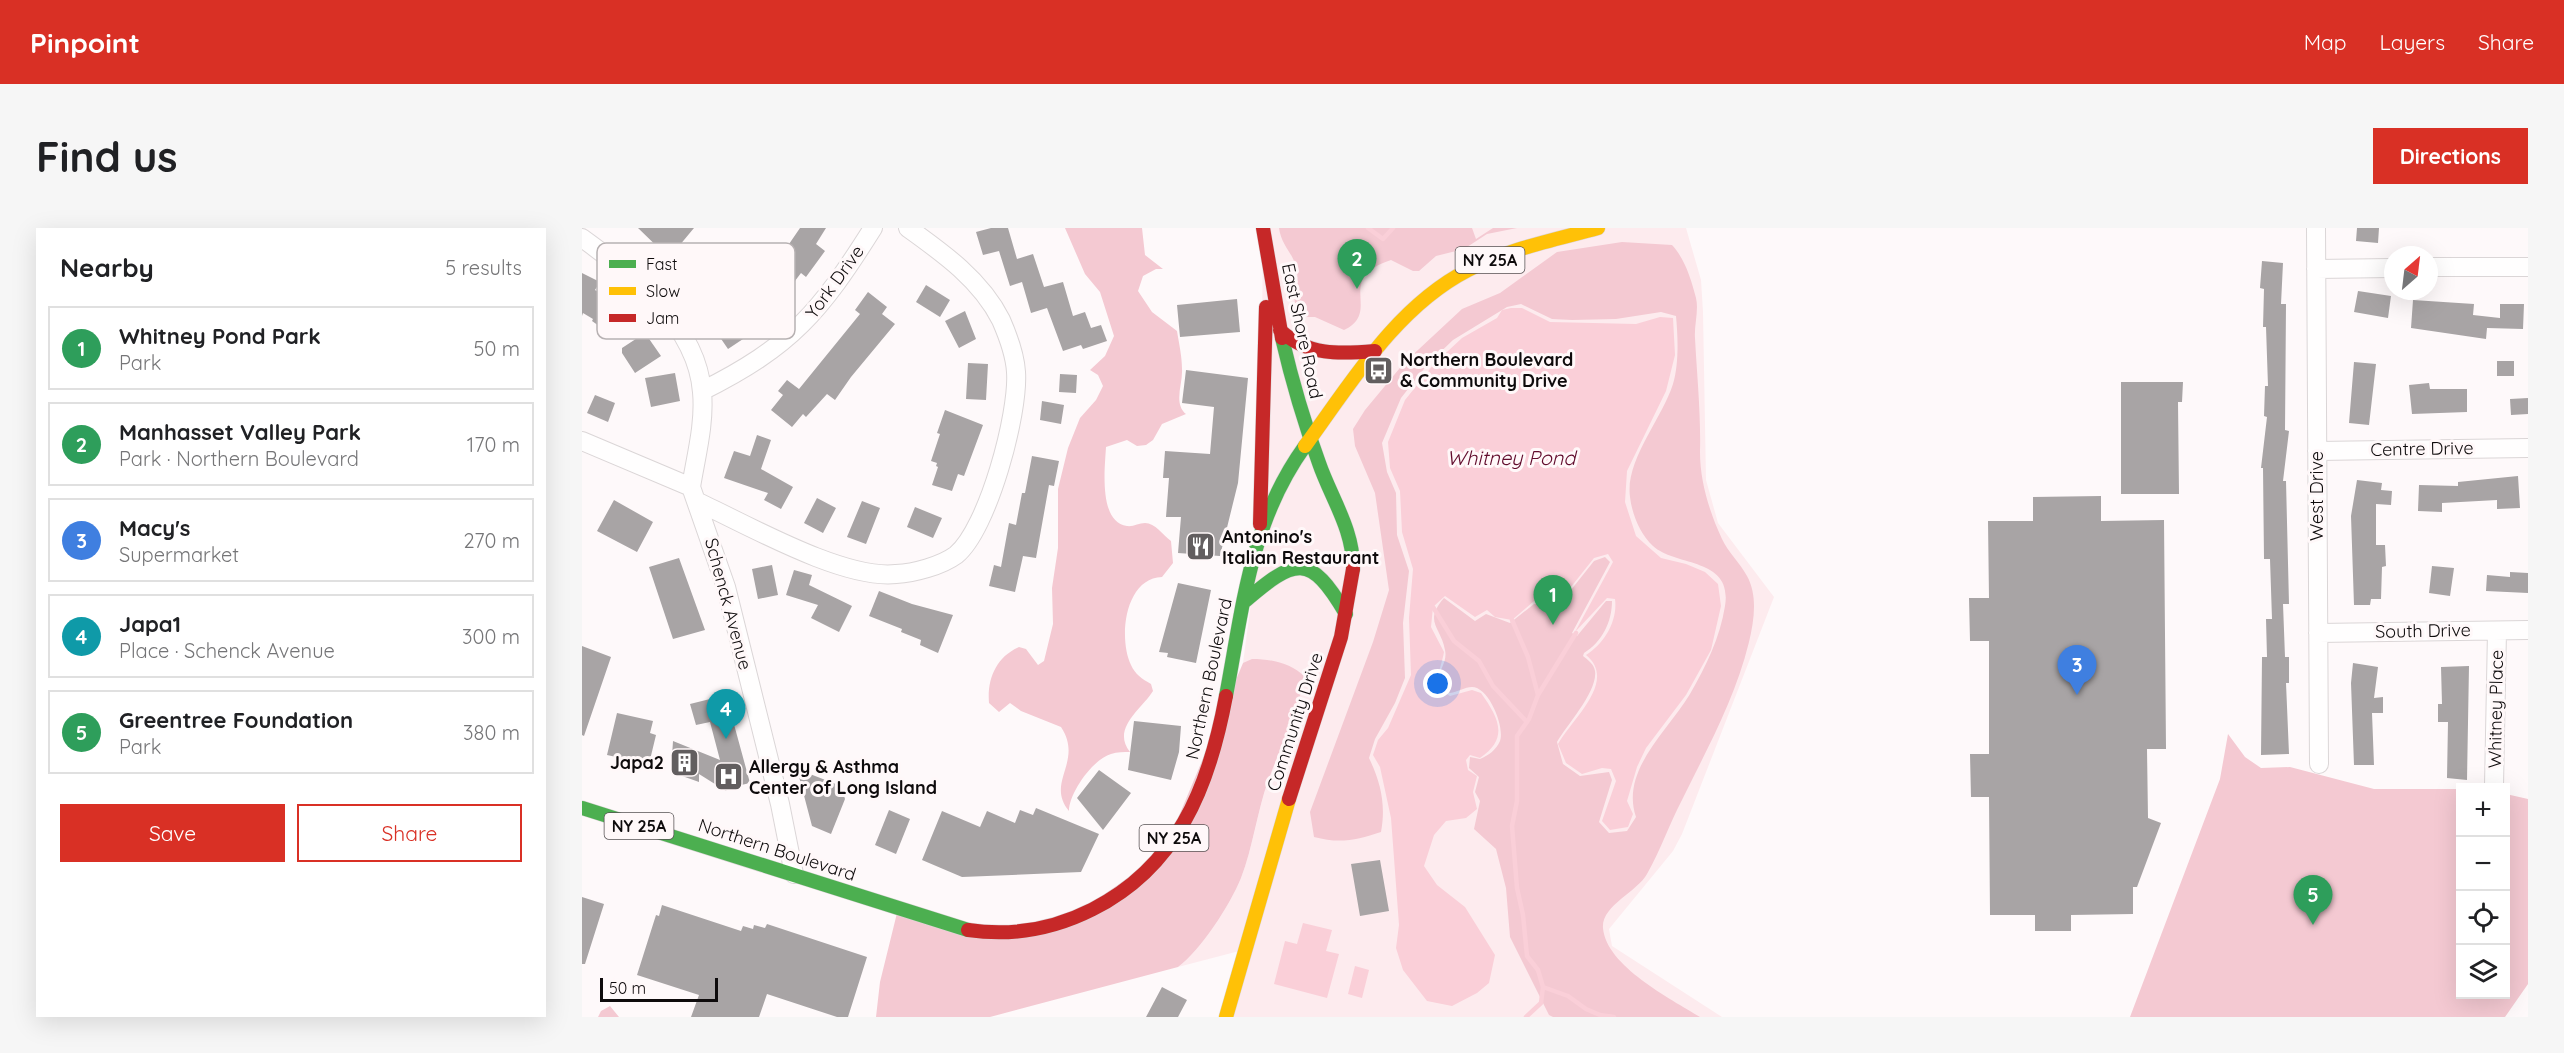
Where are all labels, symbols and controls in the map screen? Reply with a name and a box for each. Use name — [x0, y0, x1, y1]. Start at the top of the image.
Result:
text: Pinpoint — [30, 25, 140, 60]
text: Map — [2304, 29, 2347, 55]
text: Layers — [2380, 29, 2445, 55]
text: Share — [2478, 29, 2534, 55]
button: Directions — [2373, 128, 2528, 184]
text: Find us — [36, 130, 178, 183]
pin: 2 — [1338, 239, 1376, 289]
street label: York Drive — [800, 241, 869, 323]
legend — [597, 243, 795, 339]
north arrow — [2384, 246, 2438, 300]
road number: NY 25A — [1456, 247, 1524, 273]
text: Nearby — [60, 251, 154, 284]
text: Fast — [646, 254, 677, 274]
text: 5 results — [445, 255, 522, 280]
street label: East Shore Road — [1277, 261, 1328, 401]
text: Slow — [646, 281, 680, 301]
text: Jam — [646, 308, 679, 328]
text: Whitney Pond Park — [119, 322, 321, 350]
text: 1 — [78, 336, 85, 361]
text: 50 m — [474, 336, 520, 361]
place label: Northern Boulevard & Community Drive — [1400, 348, 1573, 392]
text: Park — [119, 350, 161, 375]
bus stop icon: Northern Boulevard & Community Drive — [1363, 354, 1395, 386]
text: Manhasset Valley Park — [119, 418, 361, 446]
text: 2 — [76, 432, 87, 457]
text: 170 m — [467, 432, 520, 457]
street label: Centre Drive — [2370, 436, 2474, 461]
water label: Whitney Pond — [1447, 445, 1578, 470]
text: Park · Northern Boulevard — [119, 446, 359, 471]
street label: West Drive — [2305, 451, 2328, 541]
text: Macy's — [119, 514, 190, 542]
place label: Antonino's Italian Restaurant — [1222, 525, 1379, 569]
text: 3 — [76, 528, 87, 553]
text: 270 m — [463, 528, 520, 553]
restaurant icon: Antonino's Italian Restaurant — [1185, 531, 1217, 563]
street label: Schenck Avenue — [700, 535, 757, 672]
text: Supermarket — [119, 542, 239, 567]
pin: 1 — [1534, 576, 1572, 625]
street label: Northern Boulevard — [1180, 596, 1237, 762]
text: Japa1 — [119, 610, 181, 638]
street label: South Drive — [2375, 618, 2471, 643]
text: 4 — [76, 624, 87, 649]
text: 300 m — [462, 624, 520, 649]
text: Place · Schenck Avenue — [119, 638, 335, 663]
pin: 3 — [2058, 646, 2096, 695]
street label: Community Drive — [1261, 650, 1328, 794]
street label: Whitney Place — [2483, 650, 2508, 768]
your location — [1423, 669, 1452, 698]
pin: 4 — [706, 690, 746, 739]
text: Greentree Foundation — [119, 706, 353, 734]
text: 5 — [76, 720, 87, 745]
text: 380 m — [463, 720, 520, 745]
text: Park — [119, 734, 161, 759]
building icon: Japa2 — [669, 747, 701, 779]
place label: Japa2 — [610, 751, 664, 774]
place label: Allergy & Asthma Center of Long Island — [749, 755, 937, 799]
hospital icon: Allergy & Asthma Center of Long Island — [712, 761, 744, 793]
map controls — [2456, 783, 2510, 999]
button: + — [2456, 783, 2510, 837]
button: Save — [60, 804, 285, 862]
button: Share — [297, 804, 522, 862]
road number: NY 25A — [604, 813, 674, 839]
street label: Northern Boulevard — [695, 813, 859, 886]
road number: NY 25A — [1140, 825, 1208, 851]
button: − — [2456, 837, 2510, 891]
pin: 5 — [2294, 876, 2332, 925]
button: locate — [2456, 891, 2510, 945]
button: layers — [2456, 945, 2510, 999]
scale bar — [600, 975, 718, 1002]
text: 50 m — [609, 978, 646, 998]

